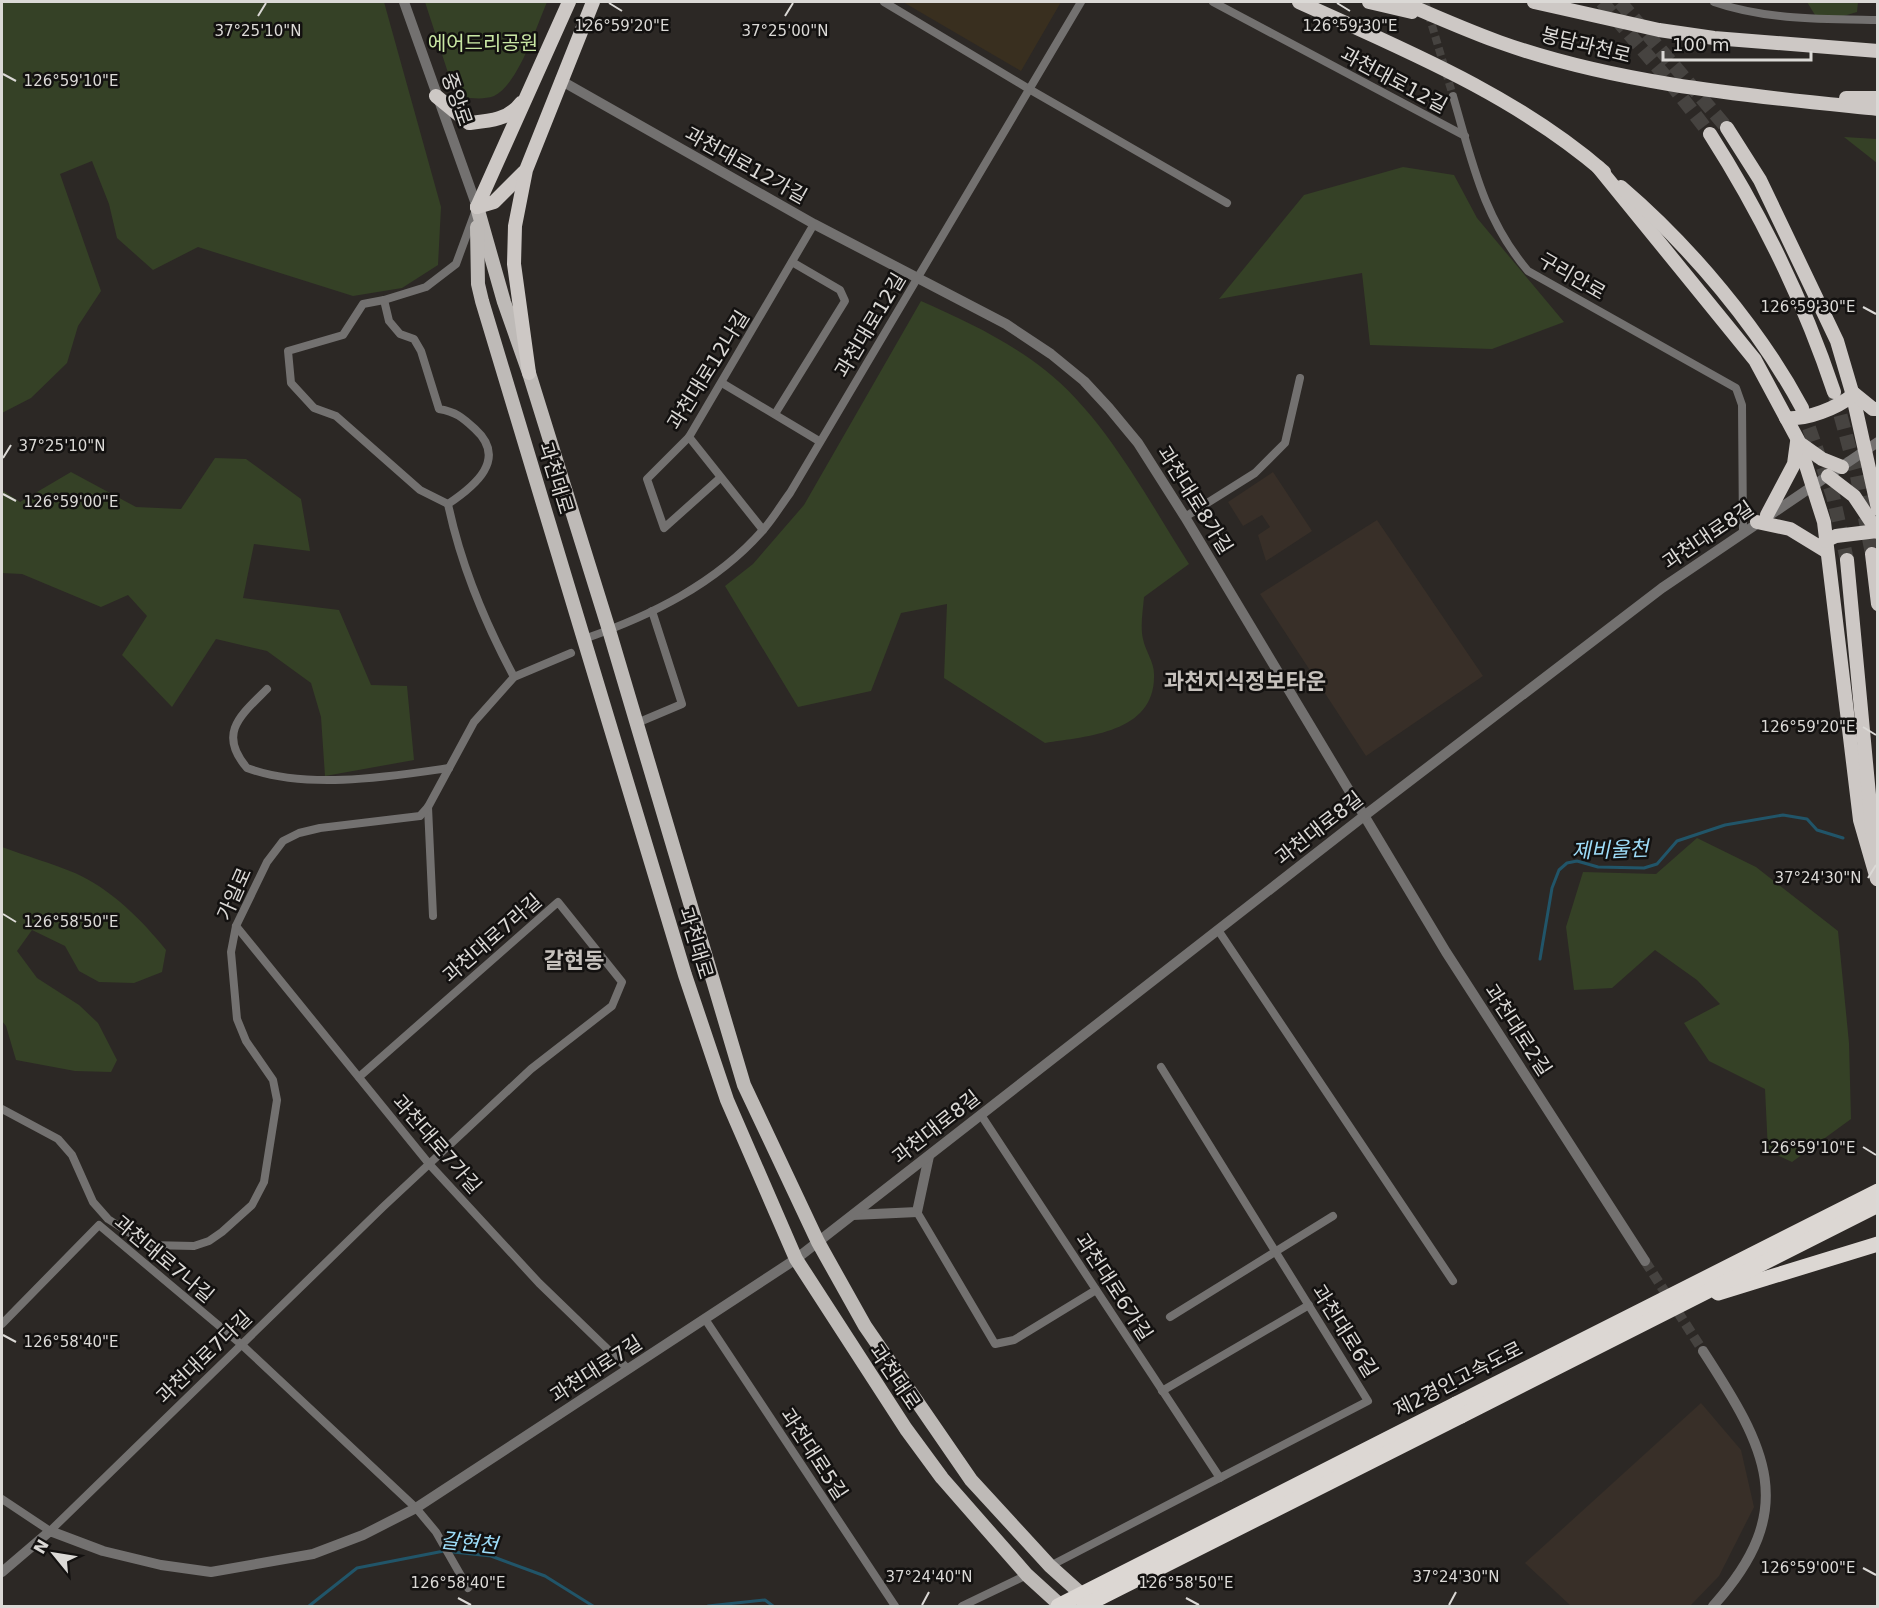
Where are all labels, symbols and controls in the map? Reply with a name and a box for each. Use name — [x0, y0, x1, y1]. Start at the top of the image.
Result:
text: 126°59'20"E — [575, 17, 669, 35]
text: 126°59'30"E — [1303, 17, 1397, 35]
text: 37°25'10"N — [214, 22, 302, 40]
text: 37°25'00"N — [741, 22, 829, 40]
street label: 봉담과천로 — [1538, 22, 1634, 68]
scale bar — [1663, 24, 1812, 62]
park label: 에어드리공원 — [428, 31, 538, 55]
text: 100 m — [1672, 34, 1730, 55]
street label: 과천대로12길 — [1337, 42, 1451, 118]
street label: 중앙로 — [437, 69, 477, 129]
text: 126°59'10"E — [24, 72, 118, 90]
street label: 과천대로12가길 — [681, 122, 811, 208]
street label: 구리안로 — [1534, 247, 1610, 305]
street label: 과천대로12길 — [829, 268, 911, 382]
text: 126°59'30"E — [1761, 298, 1855, 316]
street label: 과천대로12나길 — [662, 306, 754, 434]
text: 37°25'10"N — [18, 437, 106, 455]
street label: 과천대로 — [534, 439, 578, 517]
street label: 과천대로8가길 — [1152, 441, 1238, 559]
text: 126°59'00"E — [24, 493, 118, 511]
street label: 과천대로8길 — [1658, 496, 1758, 574]
district label: 과천지식정보타운 — [1164, 669, 1326, 694]
text: 126°59'20"E — [1761, 718, 1855, 736]
street label: 과천대로8길 — [1270, 786, 1368, 870]
water label: 제비울천 — [1571, 837, 1652, 863]
street label: 가일로 — [212, 864, 256, 924]
text: 37°24'30"N — [1774, 869, 1862, 887]
street label: 과천대로7라길 — [438, 889, 546, 987]
street label: 과천대로 — [674, 904, 718, 982]
text: 126°58'50"E — [24, 913, 118, 931]
district label: 갈현동 — [544, 948, 604, 973]
street label: 과천대로2길 — [1479, 980, 1557, 1080]
street label: 과천대로8길 — [887, 1085, 985, 1169]
street label: 과천대로7가길 — [388, 1090, 486, 1198]
text: 126°59'10"E — [1761, 1139, 1855, 1157]
street label: 과천대로7나길 — [109, 1210, 219, 1308]
street label: 과천대로6가길 — [1070, 1229, 1158, 1345]
street label: 과천대로6길 — [1307, 1280, 1383, 1382]
street label: 과천대로7다길 — [151, 1306, 257, 1408]
street label: 과천대로7길 — [546, 1330, 646, 1408]
text: 126°58'40"E — [24, 1333, 118, 1351]
street label: 제2경인고속도로 — [1389, 1336, 1527, 1422]
street label: 과천대로 — [864, 1340, 926, 1414]
street label: 과천대로5길 — [775, 1404, 853, 1504]
north arrow — [24, 1524, 84, 1584]
water label: 갈현천 — [439, 1528, 502, 1558]
text: N — [30, 1536, 53, 1557]
text: 126°59'00"E — [1761, 1559, 1855, 1577]
text: 37°24'40"N — [885, 1568, 973, 1586]
text: 37°24'30"N — [1412, 1568, 1500, 1586]
text: 126°58'40"E — [411, 1574, 505, 1592]
text: 126°58'50"E — [1139, 1574, 1233, 1592]

